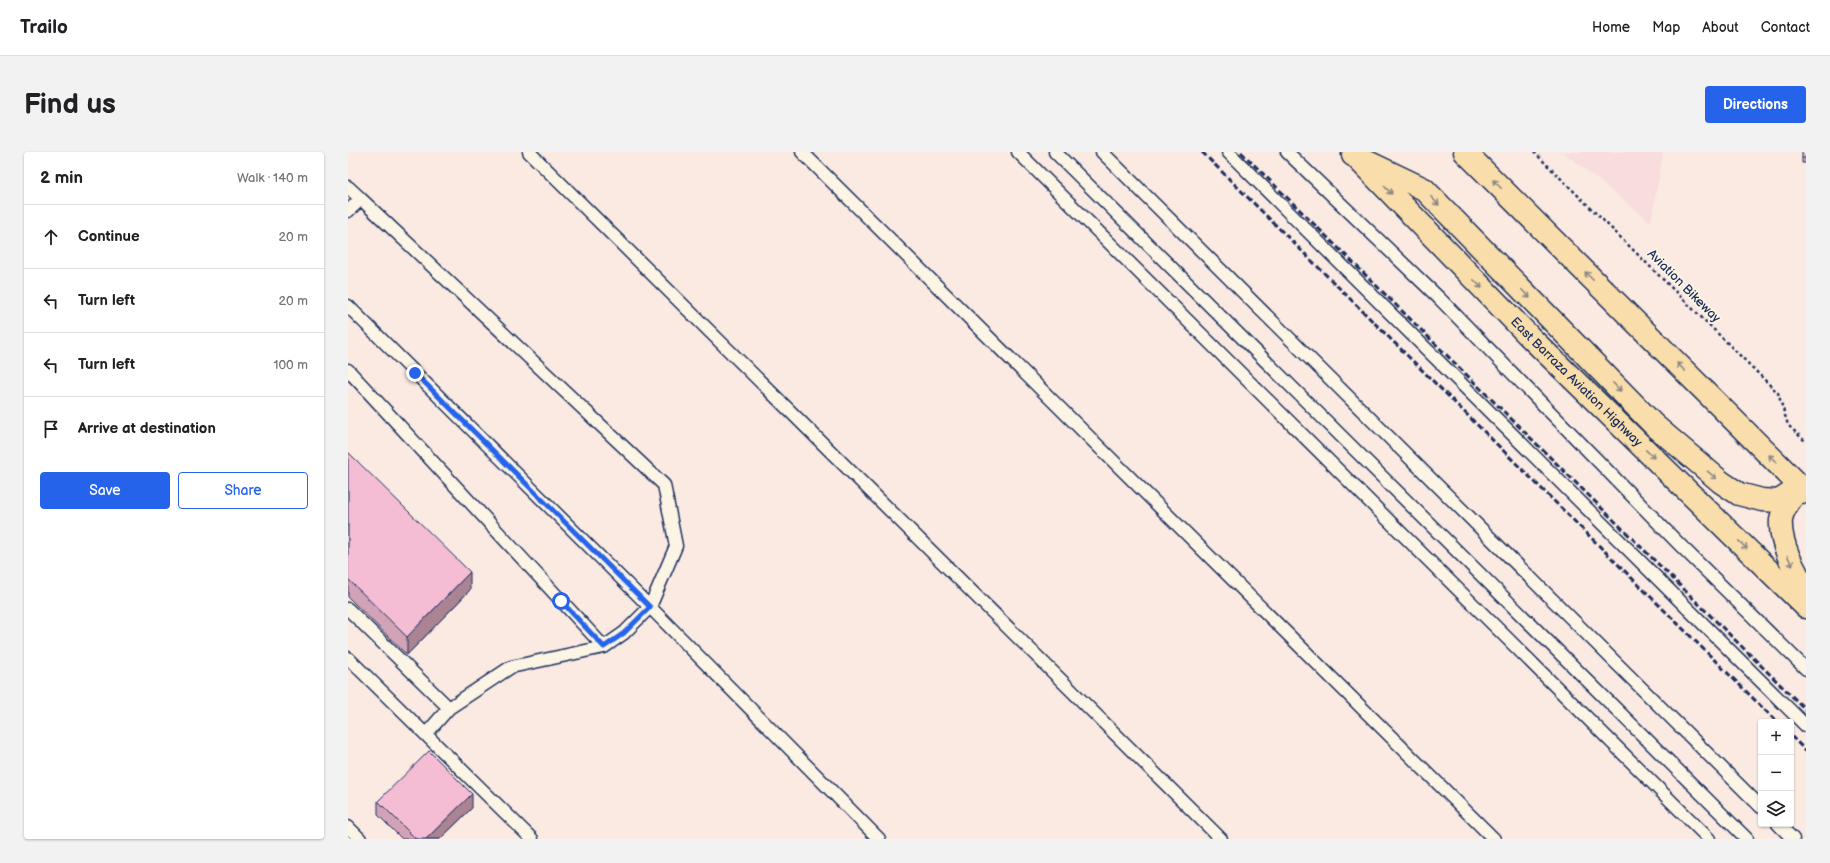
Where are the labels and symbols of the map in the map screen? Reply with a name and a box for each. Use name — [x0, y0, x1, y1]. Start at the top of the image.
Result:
one-way arrow — [1492, 179, 1502, 189]
one-way arrow — [1383, 185, 1392, 195]
one-way arrow — [1430, 196, 1440, 206]
street label: Aviation Bikeway — [1644, 246, 1724, 326]
one-way arrow — [1584, 271, 1594, 280]
one-way arrow — [1473, 278, 1482, 288]
one-way arrow — [1521, 289, 1531, 299]
street label: East Barraza Aviation Highway — [1507, 314, 1646, 450]
one-way arrow — [1676, 362, 1686, 372]
route end — [406, 364, 424, 382]
one-way arrow — [1612, 382, 1622, 392]
one-way arrow — [1645, 449, 1655, 459]
one-way arrow — [1768, 454, 1778, 464]
one-way arrow — [1707, 470, 1718, 479]
one-way arrow — [1738, 540, 1748, 550]
one-way arrow — [1787, 554, 1794, 566]
route start — [552, 592, 570, 610]

